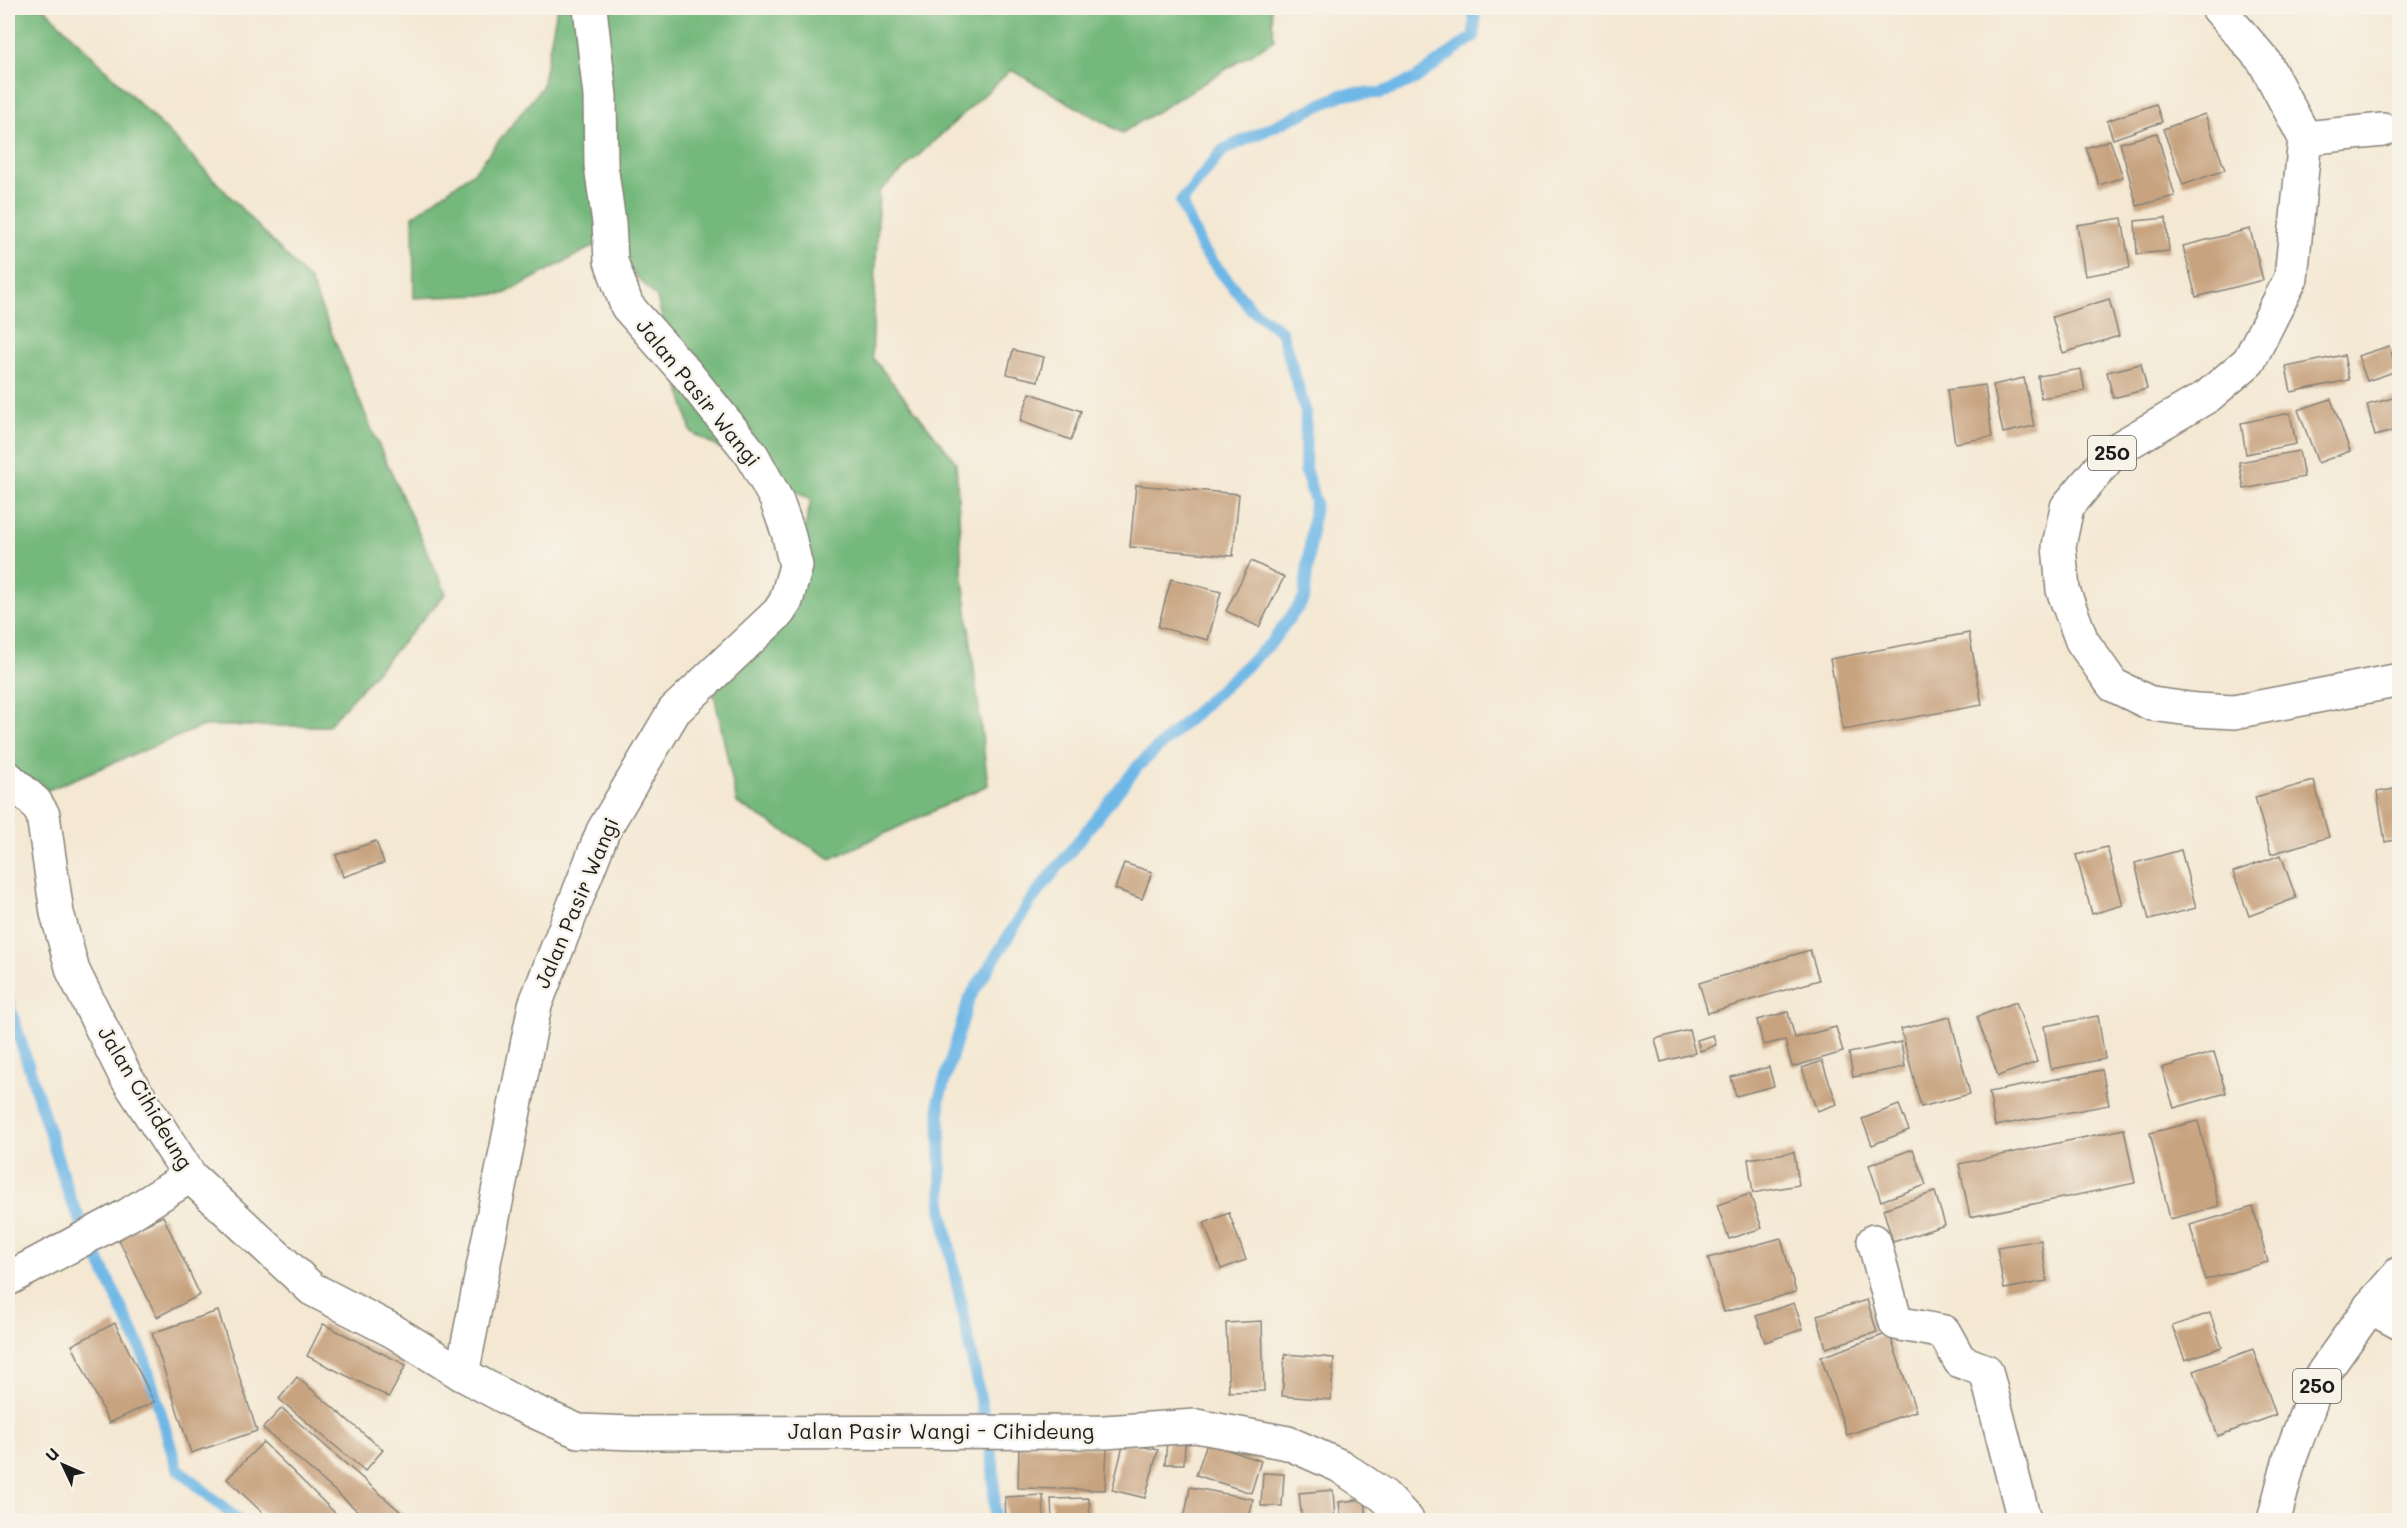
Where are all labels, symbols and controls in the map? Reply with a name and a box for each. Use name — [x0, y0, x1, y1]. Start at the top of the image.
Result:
street label: Jalan Pasir Wangi — [631, 312, 767, 472]
road number: 250 — [2088, 436, 2136, 470]
street label: Jalan Pasir Wangi — [527, 813, 624, 992]
street label: Jalan Cihideung — [93, 1021, 200, 1174]
road number: 250 — [2293, 1369, 2341, 1403]
street label: Jalan Pasir Wangi - Cihideung — [788, 1417, 1094, 1444]
north arrow — [33, 1435, 93, 1495]
text: U — [40, 1443, 63, 1466]

